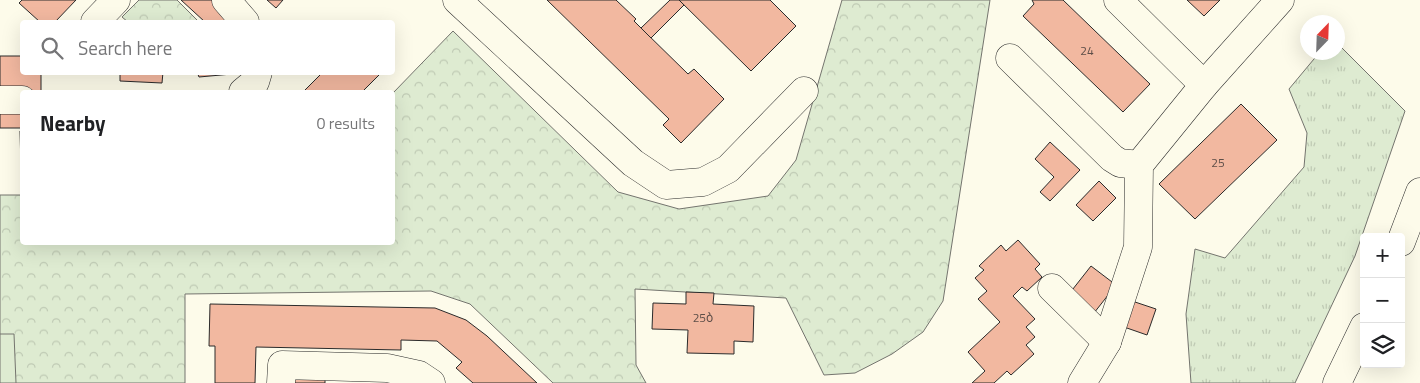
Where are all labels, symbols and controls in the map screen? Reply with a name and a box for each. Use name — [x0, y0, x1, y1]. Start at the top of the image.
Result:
north arrow — [1300, 15, 1345, 60]
search box — [20, 20, 395, 75]
text: Search here — [78, 33, 172, 62]
icon: search — [38, 34, 66, 62]
house number: 24 — [1080, 41, 1094, 60]
text: Nearby — [40, 107, 105, 139]
text: 0 results — [316, 111, 375, 135]
house number: 25 — [1211, 153, 1225, 172]
map controls — [1360, 233, 1405, 368]
button: + — [1360, 233, 1405, 278]
button: − — [1360, 278, 1405, 323]
house number: 25ბ — [693, 308, 713, 327]
button: layers — [1360, 323, 1405, 368]

